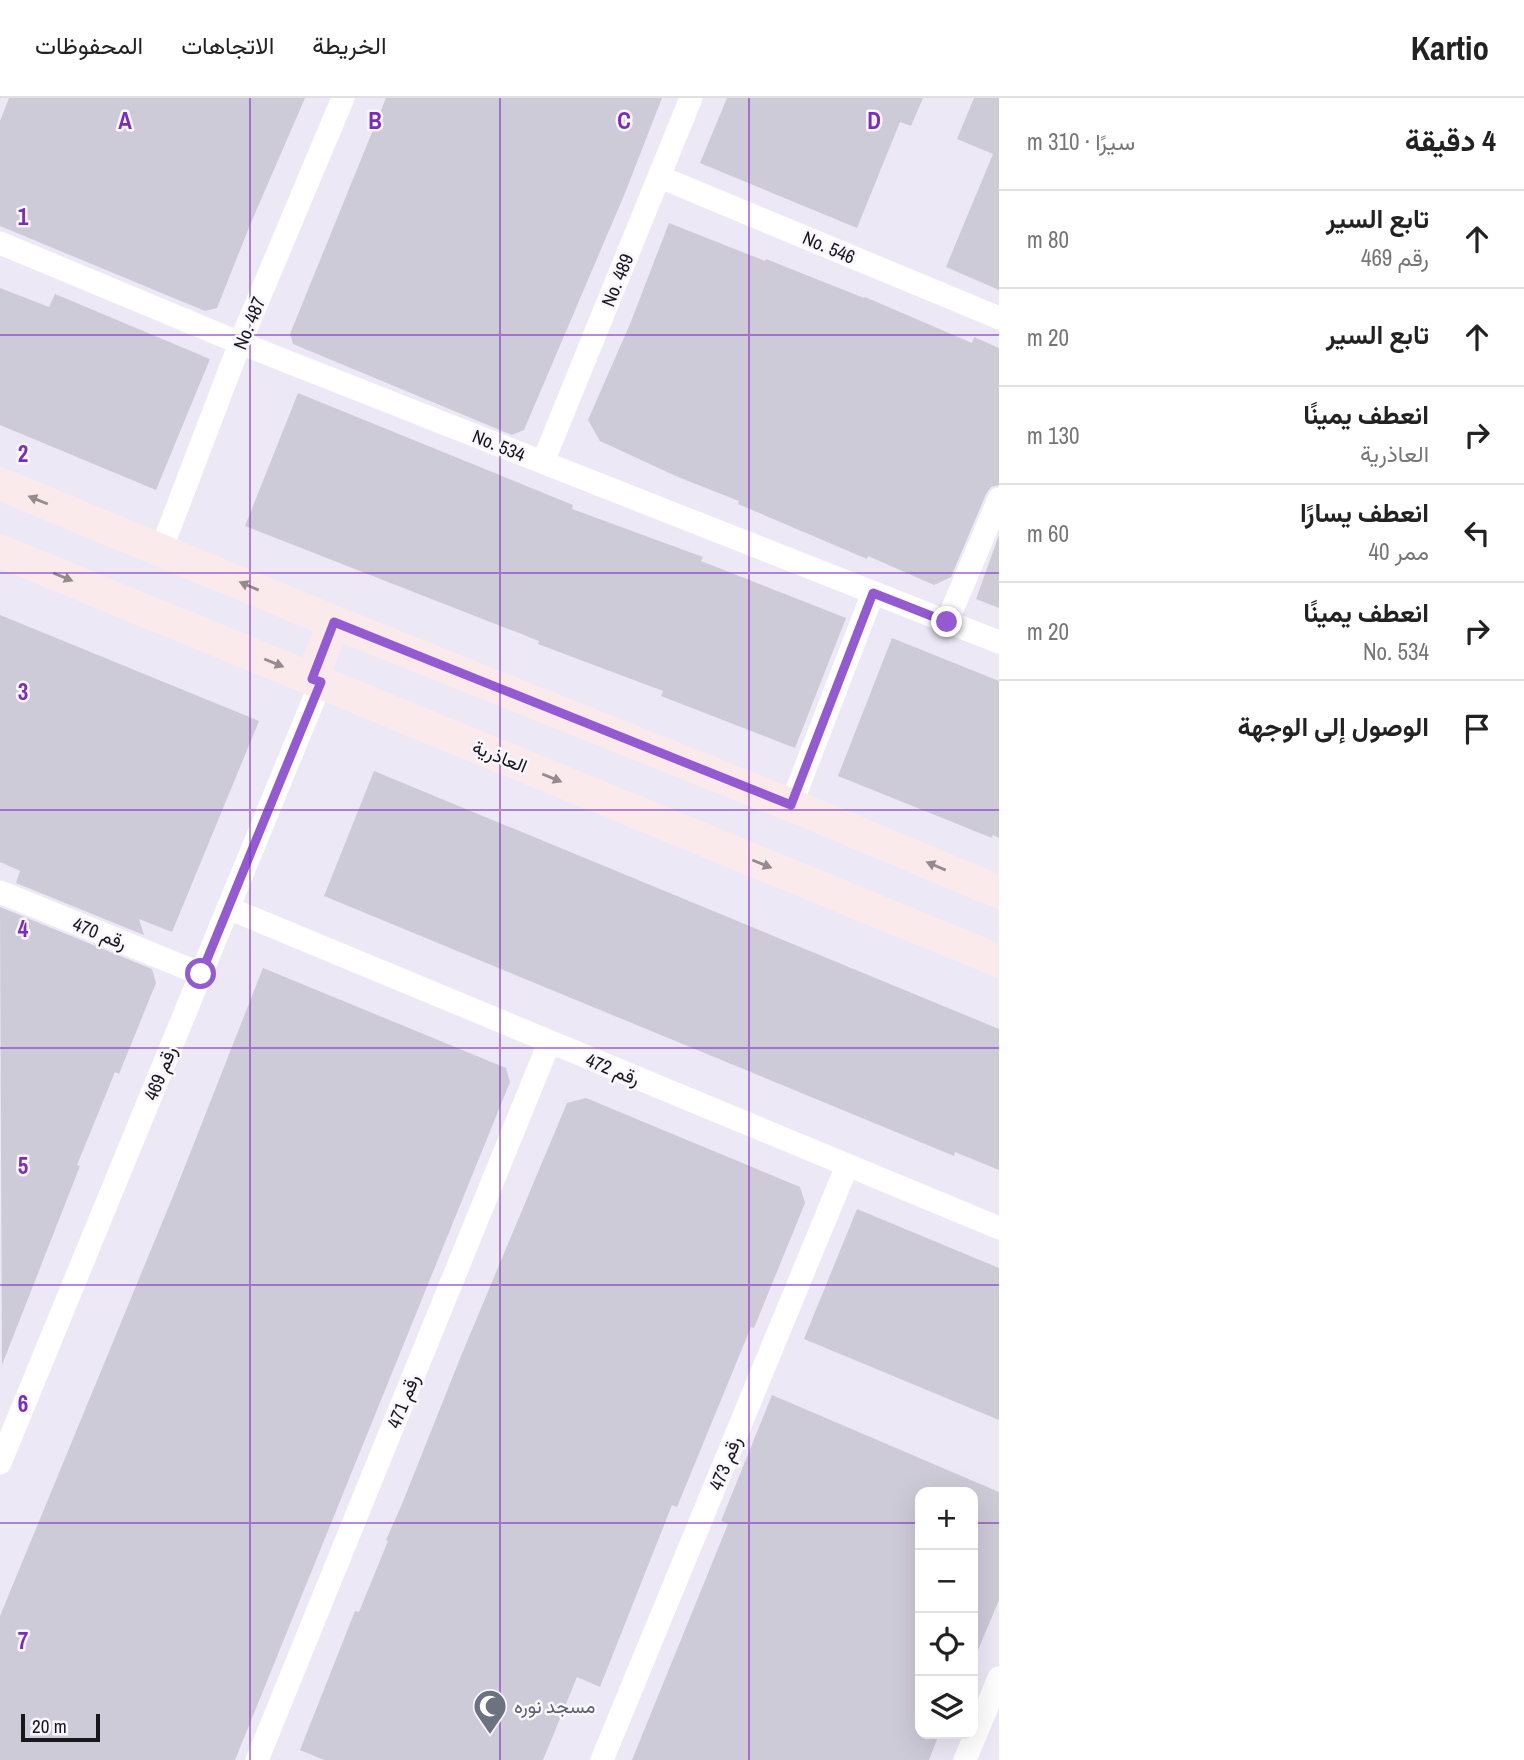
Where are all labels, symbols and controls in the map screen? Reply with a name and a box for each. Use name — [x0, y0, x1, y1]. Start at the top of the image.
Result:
text: Kartio — [1411, 26, 1489, 70]
text: المحفوظات — [35, 29, 143, 61]
text: الاتجاهات — [181, 29, 274, 61]
text: الخريطة — [312, 29, 387, 61]
text: A — [118, 105, 132, 136]
text: B — [368, 105, 382, 136]
text: C — [617, 105, 631, 136]
text: D — [867, 105, 881, 136]
text: 4 دقيقة — [1405, 120, 1496, 160]
text: سيرًا · 310 m — [1027, 126, 1135, 157]
text: 1 — [18, 201, 29, 232]
text: تابع السير — [1326, 201, 1429, 236]
icon: ahead — [1458, 220, 1496, 258]
street label: No. 546 — [799, 224, 859, 270]
text: 80 m — [1027, 224, 1069, 255]
text: رقم 469 — [1361, 242, 1429, 273]
street label: No. 489 — [595, 250, 639, 310]
street label: No. 487 — [227, 293, 271, 353]
text: تابع السير — [1326, 317, 1429, 352]
icon: ahead — [1458, 318, 1496, 356]
text: 20 m — [1027, 322, 1069, 353]
text: انعطف يمينًا — [1303, 397, 1429, 432]
icon: right — [1458, 416, 1496, 454]
text: 130 m — [1027, 420, 1079, 451]
street label: No. 534 — [469, 423, 529, 467]
text: 2 — [18, 438, 28, 469]
text: العاذرية — [1360, 438, 1429, 469]
one-way arrow — [28, 494, 49, 505]
text: انعطف يسارًا — [1300, 495, 1429, 530]
icon: left — [1458, 514, 1496, 552]
text: 60 m — [1027, 518, 1069, 549]
text: ممر 40 — [1368, 536, 1429, 567]
one-way arrow — [53, 571, 74, 582]
one-way arrow — [238, 581, 259, 592]
text: انعطف يمينًا — [1303, 595, 1429, 630]
route end — [931, 606, 962, 637]
icon: right — [1458, 612, 1496, 650]
text: 20 m — [1027, 616, 1069, 647]
text: No. 534 — [1363, 636, 1429, 667]
one-way arrow — [263, 658, 284, 669]
text: 3 — [18, 676, 28, 707]
text: الوصول إلى الوجهة — [1237, 709, 1429, 744]
icon: arrive — [1458, 710, 1496, 748]
street label: العاذرية — [469, 733, 531, 779]
one-way arrow — [542, 772, 563, 783]
one-way arrow — [752, 859, 773, 870]
one-way arrow — [926, 860, 946, 872]
street label: رقم 470 — [69, 910, 131, 956]
text: 4 — [18, 913, 29, 944]
route start — [185, 958, 216, 989]
street label: رقم 469 — [137, 1042, 183, 1104]
street label: رقم 472 — [582, 1046, 644, 1092]
text: 5 — [18, 1150, 28, 1181]
street label: رقم 471 — [380, 1370, 426, 1432]
text: 6 — [18, 1388, 28, 1419]
street label: رقم 473 — [702, 1432, 748, 1494]
map controls — [915, 1487, 978, 1739]
button: + — [915, 1487, 978, 1550]
button: − — [915, 1550, 978, 1613]
button: locate — [915, 1613, 978, 1676]
text: 7 — [18, 1625, 28, 1656]
button: layers — [915, 1676, 978, 1739]
mosque icon: مسجد نوره — [471, 1687, 509, 1736]
place label: مسجد نوره — [514, 1693, 595, 1719]
scale bar — [21, 1711, 100, 1743]
text: 20 m — [32, 1713, 67, 1739]

